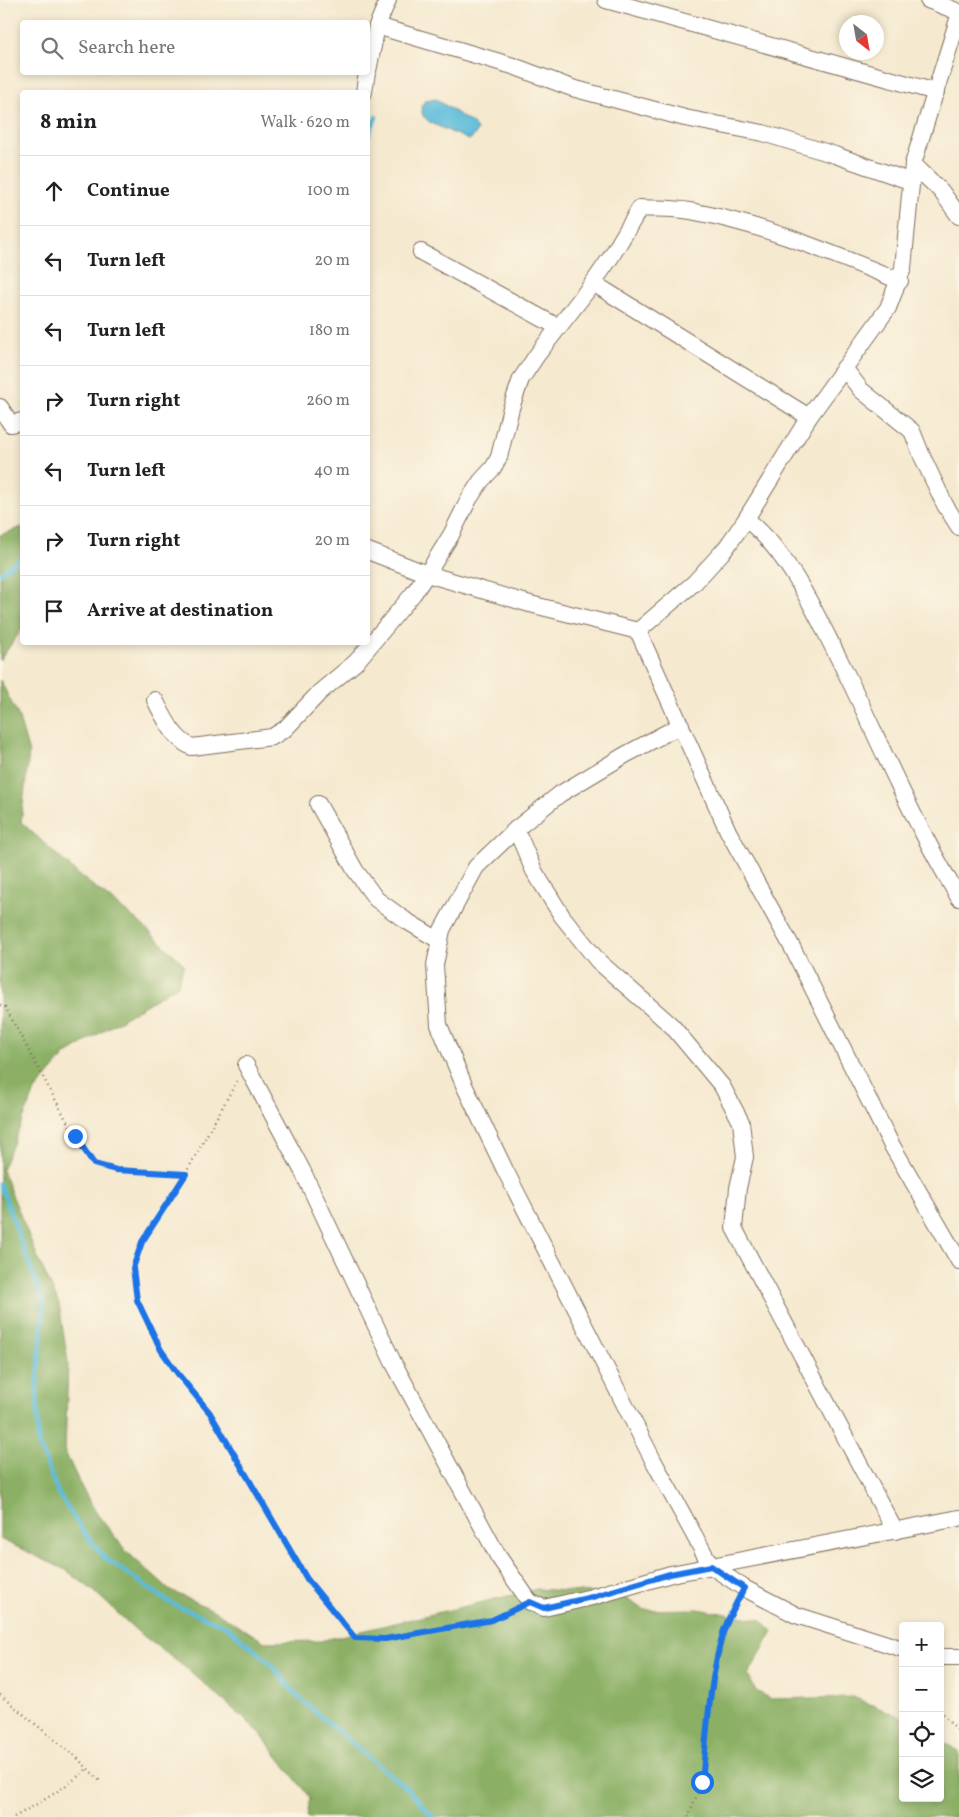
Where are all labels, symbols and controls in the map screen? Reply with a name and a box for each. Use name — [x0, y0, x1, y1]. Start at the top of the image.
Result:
north arrow — [839, 15, 884, 60]
search box — [20, 20, 370, 75]
icon: search — [38, 34, 66, 62]
text: Search here — [78, 35, 175, 61]
text: 8 min — [40, 108, 97, 137]
text: Walk · 620 m — [261, 112, 350, 134]
icon: ahead — [40, 177, 68, 205]
text: Continue — [87, 178, 170, 204]
text: 100 m — [307, 180, 350, 202]
icon: left — [40, 247, 68, 275]
text: Turn left — [87, 248, 166, 274]
text: 20 m — [315, 250, 350, 272]
icon: left — [40, 317, 68, 345]
text: Turn left — [87, 318, 166, 344]
text: 180 m — [309, 320, 350, 342]
icon: right — [40, 387, 68, 415]
text: Turn right — [87, 388, 180, 414]
text: 260 m — [306, 390, 350, 412]
icon: left — [40, 457, 68, 485]
text: Turn left — [87, 458, 166, 484]
text: 40 m — [314, 460, 350, 482]
icon: right — [40, 527, 68, 555]
text: Turn right — [87, 528, 180, 554]
text: 20 m — [315, 530, 350, 552]
icon: arrive — [40, 597, 68, 625]
text: Arrive at destination — [87, 598, 273, 624]
route end — [64, 1125, 87, 1148]
map controls — [899, 1622, 944, 1802]
button: + — [899, 1622, 944, 1667]
button: − — [899, 1667, 944, 1712]
button: locate — [899, 1712, 944, 1757]
button: layers — [899, 1757, 944, 1802]
route start — [691, 1771, 714, 1794]

